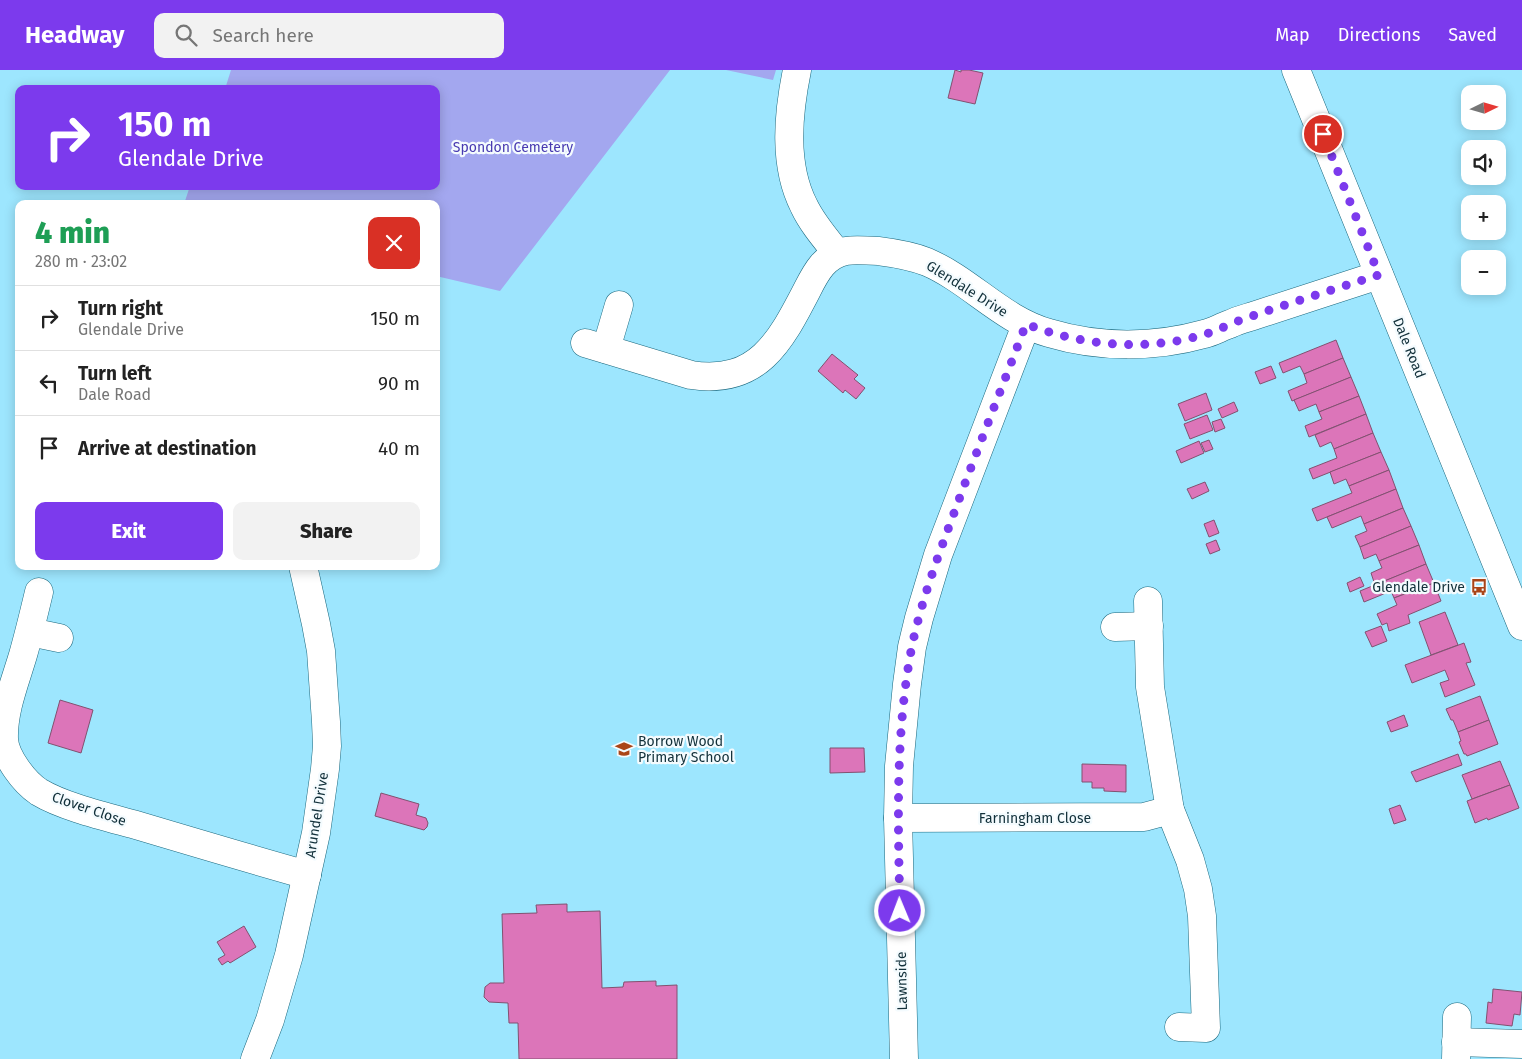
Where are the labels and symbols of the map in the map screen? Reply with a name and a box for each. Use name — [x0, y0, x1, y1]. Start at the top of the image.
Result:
north arrow — [1461, 85, 1506, 130]
pin — [1302, 113, 1344, 155]
park label: Spondon Cemetery — [453, 139, 573, 156]
street label: Glendale Drive — [923, 257, 1011, 321]
street label: Dale Road — [1389, 315, 1429, 381]
bus stop icon: Glendale Drive — [1469, 577, 1489, 597]
place label: Glendale Drive — [1372, 579, 1465, 596]
place label: Borrow Wood Primary School — [638, 733, 734, 766]
school or university icon: Borrow Wood Primary School — [614, 739, 634, 759]
street label: Arundel Drive — [302, 771, 332, 859]
street label: Clover Close — [50, 788, 128, 830]
street label: Farningham Close — [979, 810, 1091, 827]
position arrow — [873, 884, 925, 936]
street label: Lawnside — [893, 951, 911, 1011]

